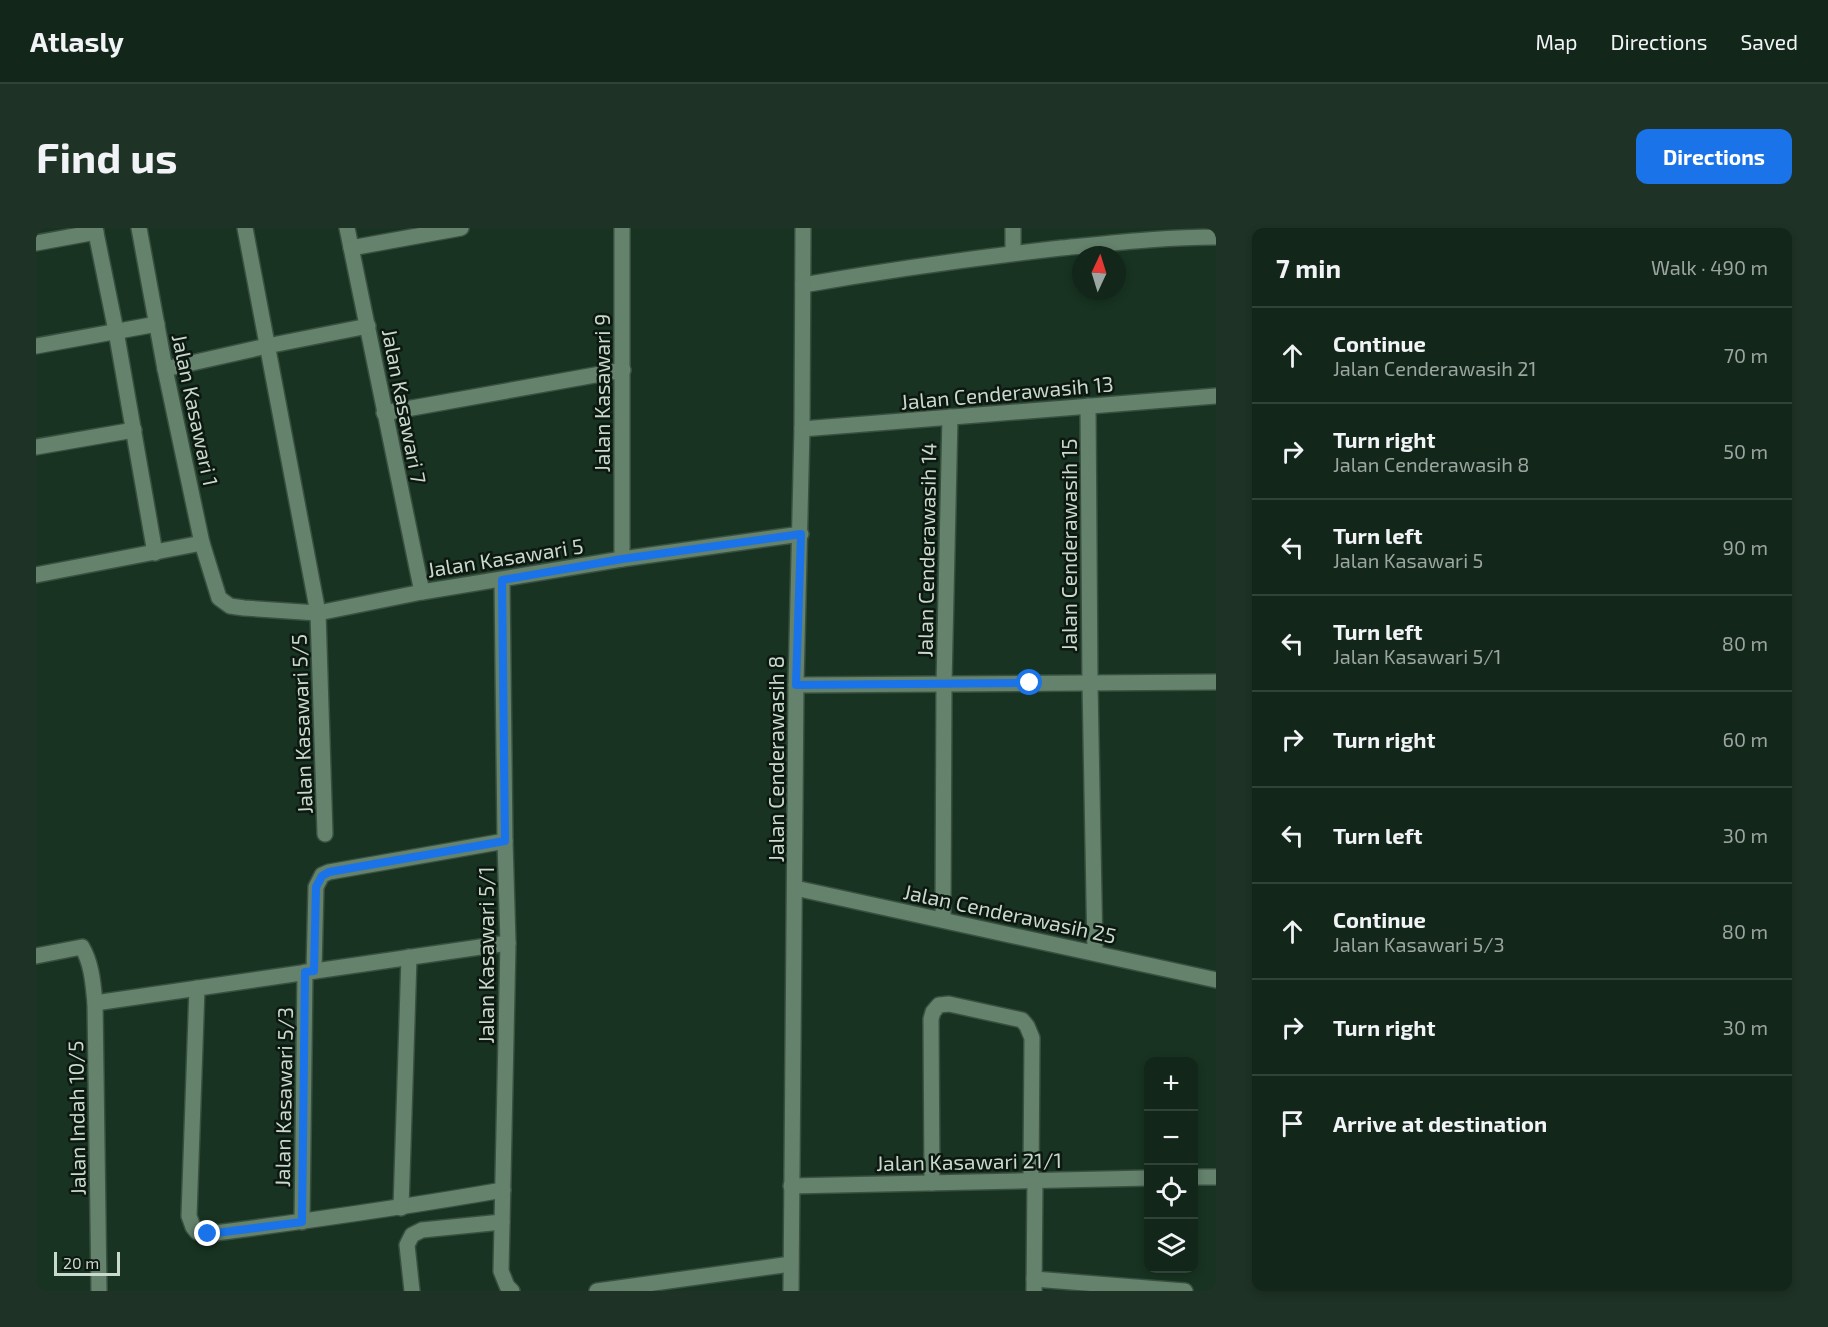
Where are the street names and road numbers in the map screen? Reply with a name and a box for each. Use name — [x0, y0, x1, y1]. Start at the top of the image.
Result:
street label: Jalan Kasawari 9 — [589, 314, 614, 472]
street label: Jalan Kasawari 7 — [378, 326, 432, 486]
street label: Jalan Kasawari 1 — [168, 332, 224, 488]
street label: Jalan Cenderawasih 13 — [900, 370, 1114, 414]
street label: Jalan Cenderawasih 15 — [1056, 438, 1081, 652]
street label: Jalan Cenderawasih 14 — [912, 442, 940, 658]
street label: Jalan Kasawari 5 — [425, 532, 585, 582]
street label: Jalan Kasawari 5/5 — [285, 634, 317, 814]
street label: Jalan Cenderawasih 8 — [763, 656, 788, 862]
street label: Jalan Kasawari 5/1 — [473, 866, 498, 1044]
street label: Jalan Cenderawasih 25 — [901, 878, 1119, 948]
street label: Jalan Kasawari 5/3 — [269, 1007, 297, 1187]
street label: Jalan Indah 10/5 — [62, 1040, 90, 1196]
street label: Jalan Kasawari 21/1 — [876, 1147, 1062, 1175]

